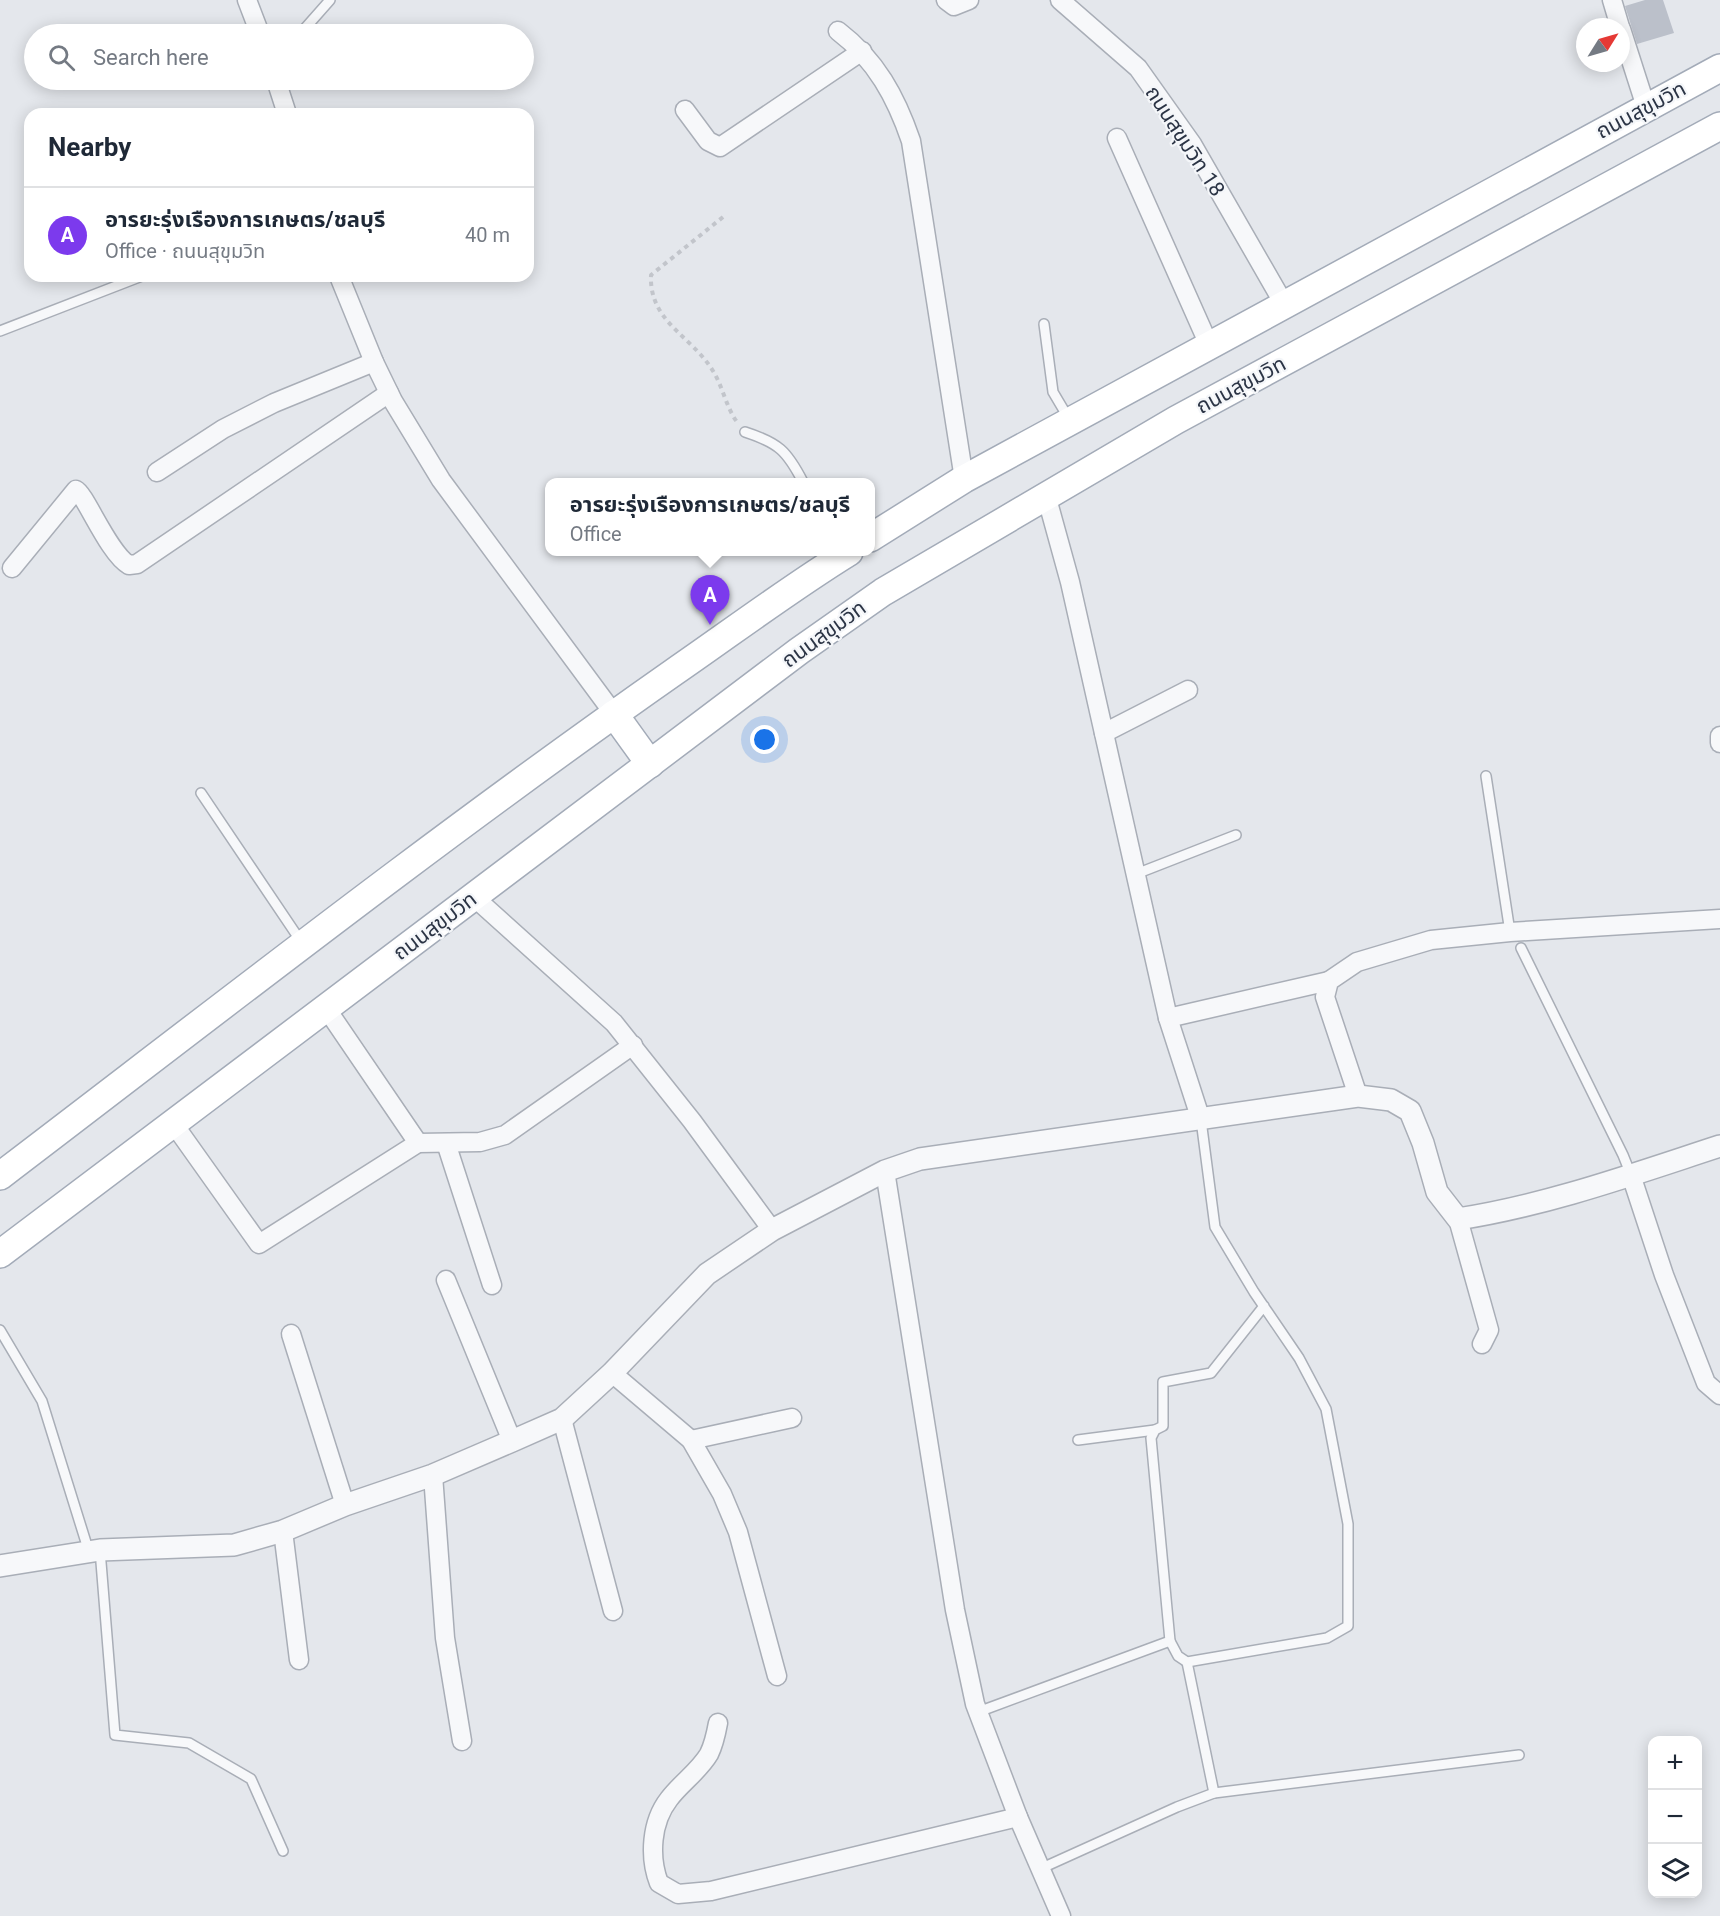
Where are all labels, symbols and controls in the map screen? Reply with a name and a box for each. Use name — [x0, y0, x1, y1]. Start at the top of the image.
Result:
north arrow — [1576, 18, 1630, 72]
search box — [24, 24, 534, 90]
icon: search — [45, 41, 78, 74]
text: Search here — [93, 45, 209, 70]
street label: ถนนสุขุมวิท — [1592, 76, 1690, 144]
street label: ถนนสุขุมวิท 18 — [1140, 81, 1230, 201]
text: Nearby — [48, 132, 131, 162]
text: อารยะรุ่งเรืองการเกษตร/ชลบุรี — [105, 207, 385, 232]
text: A — [61, 223, 74, 247]
text: 40 m — [465, 223, 510, 247]
text: Office · ถนนสุขุมวิท — [105, 239, 265, 263]
street label: ถนนสุขุมวิท — [1192, 351, 1290, 419]
popup — [545, 478, 875, 556]
text: อารยะรุ่งเรืองการเกษตร/ชลบุรี — [570, 492, 850, 517]
text: Office — [570, 522, 622, 546]
pin: A — [690, 576, 730, 625]
street label: ถนนสุขุมวิท — [777, 596, 871, 673]
your location — [750, 725, 779, 754]
street label: ถนนสุขุมวิท — [389, 887, 482, 966]
map controls — [1648, 1736, 1702, 1898]
button: + — [1648, 1736, 1702, 1790]
button: − — [1648, 1790, 1702, 1844]
button: layers — [1648, 1844, 1702, 1898]

